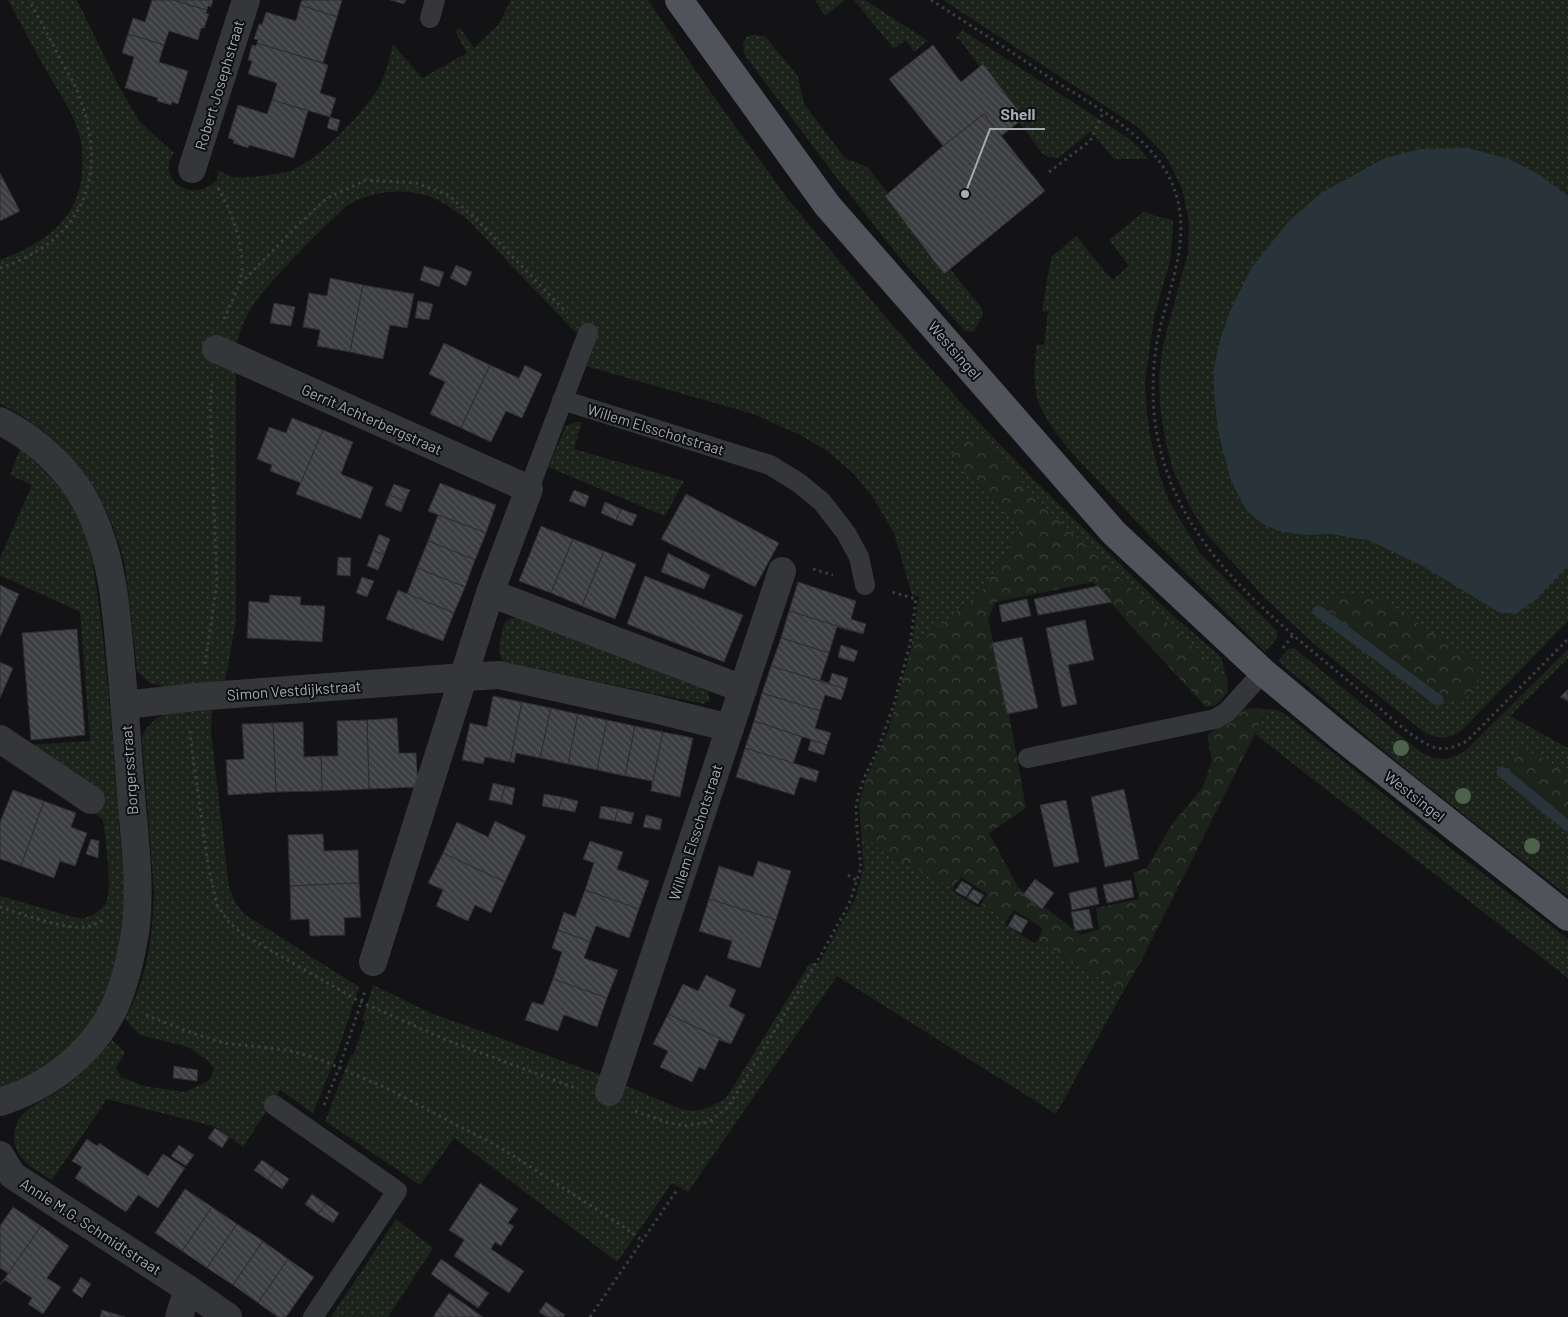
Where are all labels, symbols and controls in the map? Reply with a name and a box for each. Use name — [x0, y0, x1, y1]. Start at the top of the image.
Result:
street label: Robert Josephstraat — [191, 18, 247, 152]
callout: Shell — [990, 98, 1045, 129]
text: Shell — [1001, 104, 1035, 123]
street label: Westsingel — [925, 317, 985, 383]
street label: Gerrit Achterbergstraat — [299, 380, 445, 458]
street label: Willem Elsschotstraat — [585, 400, 727, 458]
street label: Simon Vestdijkstraat — [226, 676, 362, 704]
street label: Borgersstraat — [117, 724, 141, 816]
street label: Willem Elsschotstraat — [664, 762, 726, 902]
street label: Westsingel — [1381, 767, 1449, 825]
street label: Annie M.G. Schmidtstraat — [17, 1174, 165, 1278]

